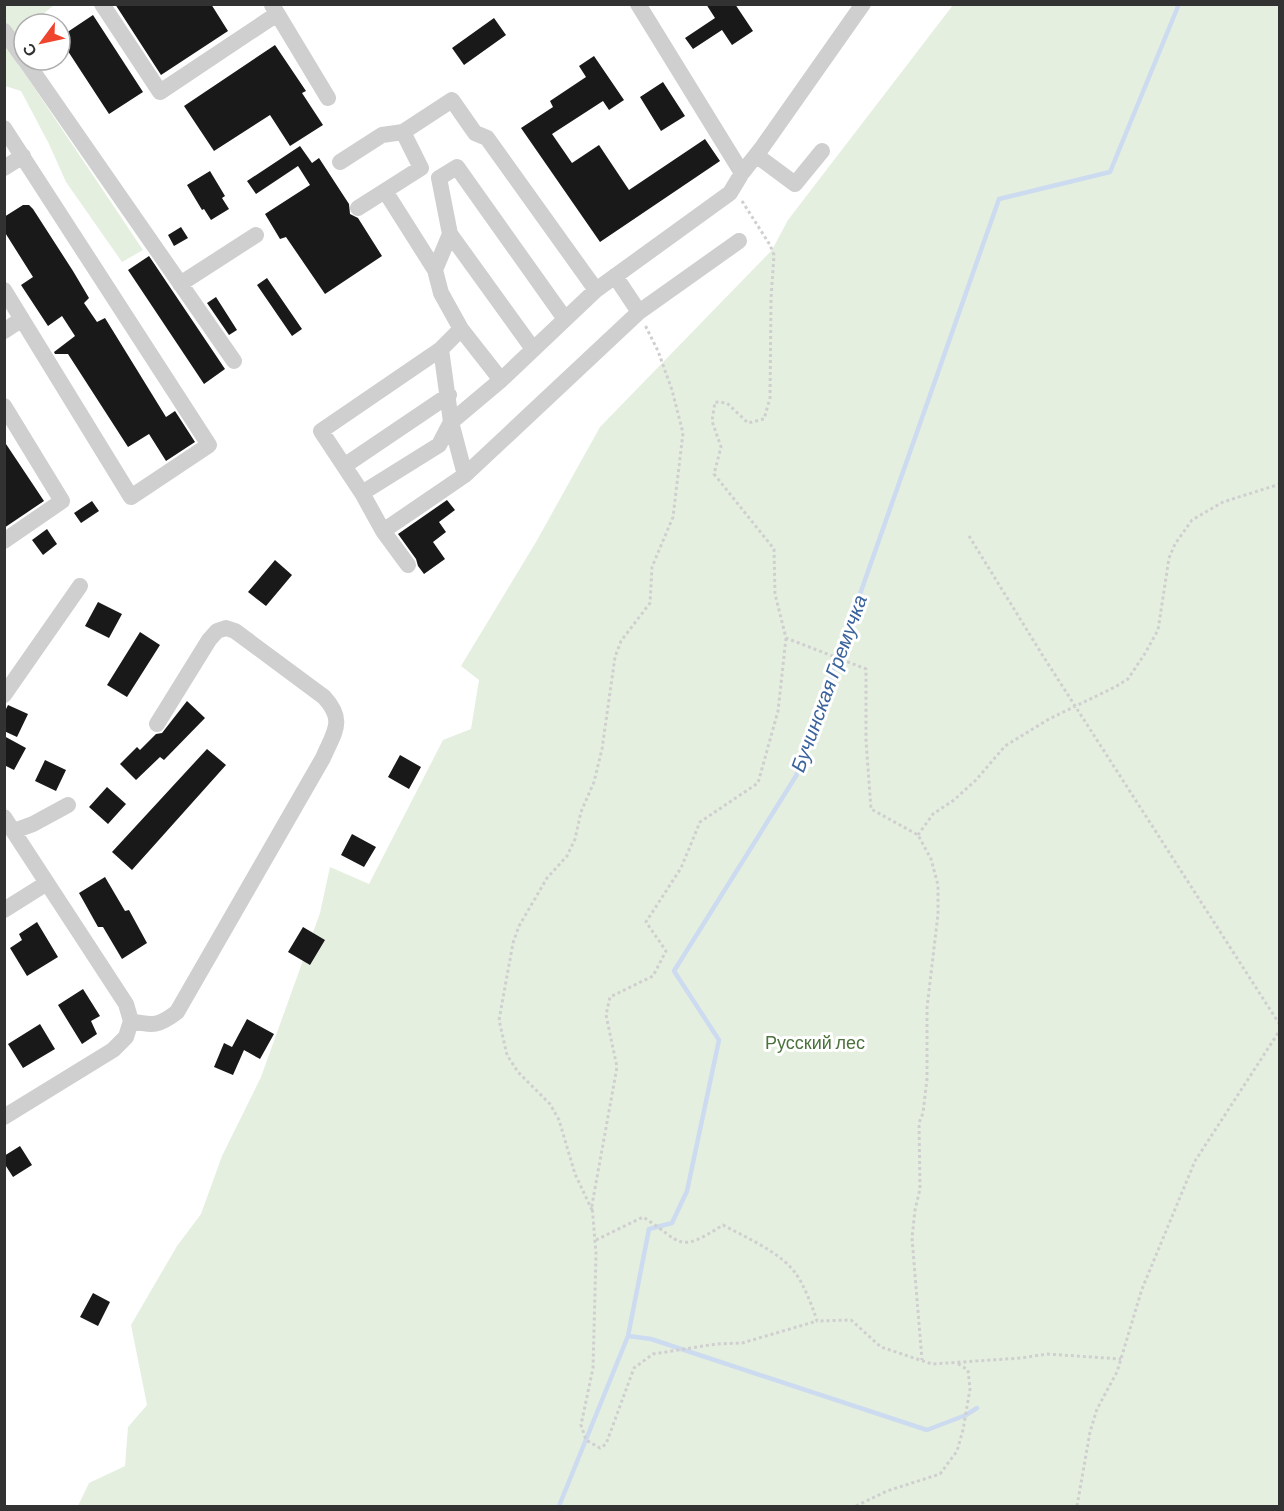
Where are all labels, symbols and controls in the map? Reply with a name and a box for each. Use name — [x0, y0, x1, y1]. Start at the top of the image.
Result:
north arrow — [12, 12, 72, 72]
text: С — [18, 40, 40, 60]
water label: Бучинская Гремучка — [785, 591, 871, 775]
park label: Русский лес — [765, 1031, 865, 1053]

